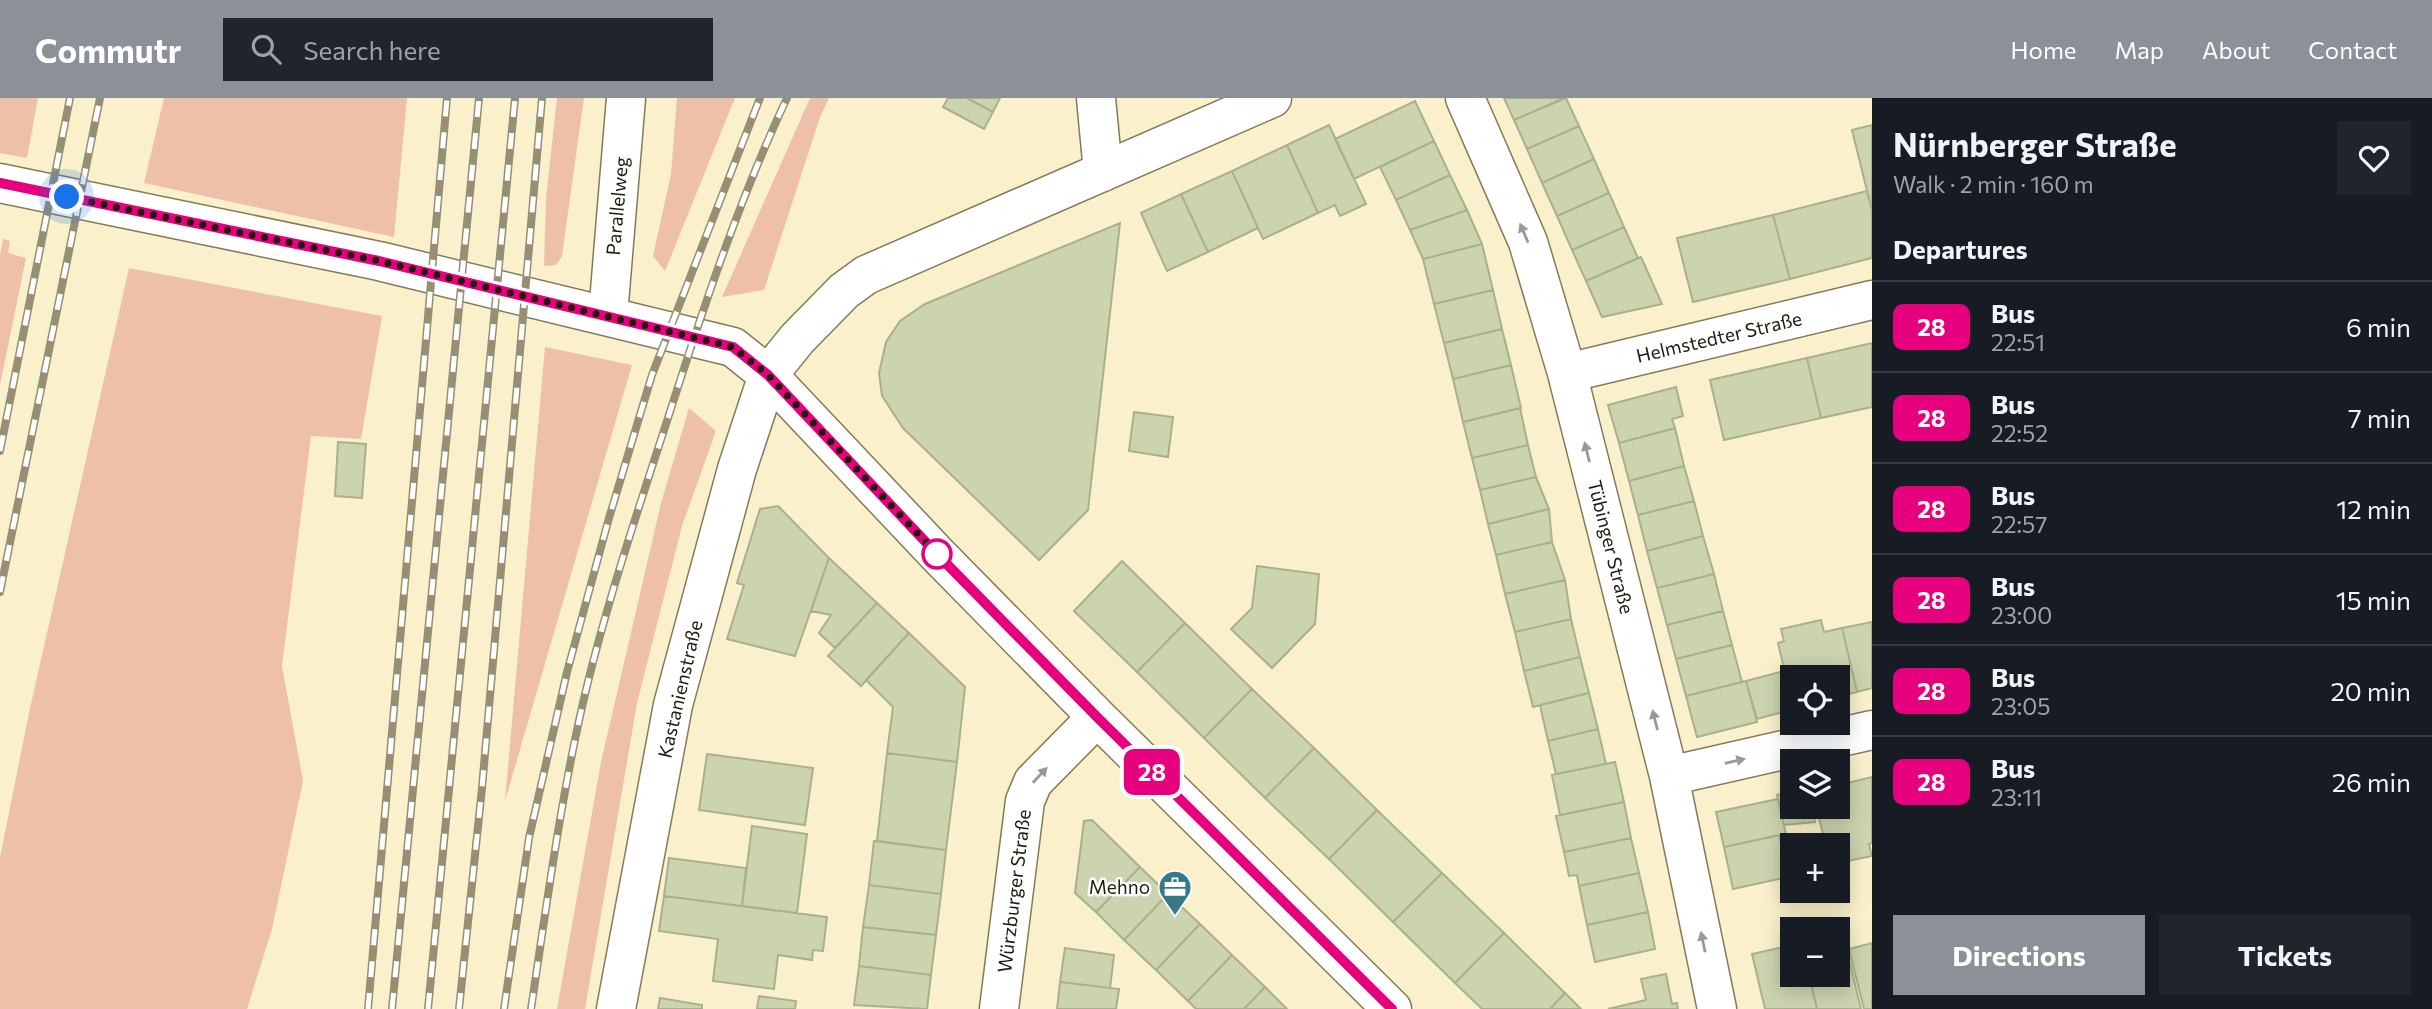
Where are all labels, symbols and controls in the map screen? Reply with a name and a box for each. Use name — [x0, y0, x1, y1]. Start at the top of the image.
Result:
search box — [223, 18, 713, 81]
text: Commutr — [35, 29, 181, 70]
icon: search — [247, 30, 285, 68]
text: Search here — [303, 34, 441, 65]
text: Home — [2011, 35, 2077, 64]
text: Map — [2115, 35, 2164, 64]
text: About — [2202, 35, 2270, 64]
text: Contact — [2308, 35, 2397, 64]
button: heart — [2337, 121, 2411, 195]
text: Nürnberger Straße — [1893, 123, 2177, 164]
street label: Parallelweg — [601, 156, 632, 256]
text: Walk · 2 min · 160 m — [1893, 170, 2094, 198]
your location — [49, 179, 84, 214]
one-way arrow — [1518, 223, 1529, 244]
text: Departures — [1893, 233, 2028, 264]
text: Bus — [1991, 297, 2035, 328]
street label: Helmstedter Straße — [1634, 306, 1804, 367]
text: 6 min — [2346, 311, 2411, 342]
text: 28 — [1917, 312, 1946, 341]
text: 22:51 — [1991, 328, 2045, 356]
text: Bus — [1991, 388, 2035, 419]
text: 7 min — [2348, 402, 2411, 433]
text: 28 — [1917, 403, 1946, 432]
text: 22:52 — [1991, 419, 2048, 447]
one-way arrow — [1581, 441, 1592, 463]
street label: Tübinger Straße — [1584, 478, 1639, 616]
text: Bus — [1991, 479, 2035, 510]
text: 12 min — [2336, 493, 2411, 524]
text: 28 — [1917, 494, 1946, 523]
text: 22:57 — [1991, 510, 2047, 538]
unlabelled marker — [922, 539, 952, 569]
text: Bus — [1991, 570, 2035, 601]
text: 15 min — [2336, 584, 2411, 615]
text: 28 — [1917, 585, 1946, 614]
text: 23:00 — [1991, 601, 2052, 629]
street label: Kastanienstraße — [652, 618, 707, 760]
text: Bus — [1991, 661, 2035, 692]
map controls — [1780, 665, 1850, 987]
button: locate — [1780, 665, 1850, 735]
text: 20 min — [2330, 675, 2411, 706]
text: 28 — [1917, 676, 1946, 705]
text: 23:05 — [1991, 692, 2051, 720]
one-way arrow — [1649, 709, 1660, 731]
line badge: 28 — [1120, 749, 1184, 795]
button: layers — [1780, 749, 1850, 819]
text: Bus — [1991, 752, 2035, 783]
one-way arrow — [1724, 755, 1746, 766]
text: 28 — [1138, 757, 1166, 786]
text: 26 min — [2332, 766, 2411, 797]
one-way arrow — [1032, 767, 1048, 784]
text: 28 — [1917, 767, 1946, 796]
text: 23:11 — [1991, 783, 2042, 811]
street label: Würzburger Straße — [992, 808, 1035, 974]
button: + — [1780, 833, 1850, 903]
office icon: Mehno — [1156, 868, 1194, 917]
place label: Mehno — [1089, 875, 1150, 898]
button: Directions — [1893, 915, 2145, 995]
button: Tickets — [2159, 915, 2411, 995]
button: − — [1780, 917, 1850, 987]
one-way arrow — [1697, 931, 1708, 953]

